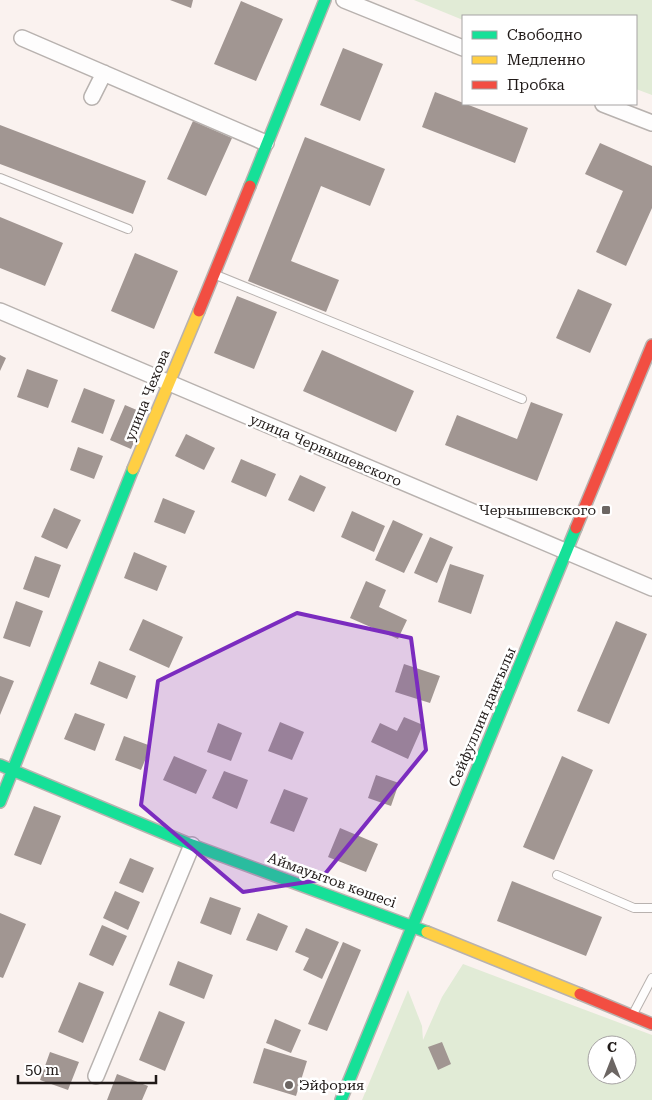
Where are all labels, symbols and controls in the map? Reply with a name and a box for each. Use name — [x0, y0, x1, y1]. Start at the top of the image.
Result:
legend — [462, 15, 637, 105]
text: Свободно — [507, 26, 582, 44]
text: Медленно — [507, 51, 586, 69]
text: Пробка — [507, 76, 565, 94]
street label: улица Чехова — [121, 347, 173, 443]
street label: улица Чернышевского — [248, 411, 404, 489]
place label: Чернышевского — [479, 502, 596, 518]
marker: Чернышевского — [600, 504, 612, 516]
street label: Сейфуллин даңғылы — [445, 645, 519, 789]
street label: Аймауытов көшесі — [266, 849, 399, 911]
north arrow — [587, 1035, 637, 1085]
text: С — [607, 1039, 617, 1055]
scale bar — [18, 1052, 155, 1084]
text: 50 m — [25, 1061, 60, 1079]
place label: Эйфория — [299, 1077, 364, 1093]
marker: Эйфория — [283, 1079, 295, 1091]

